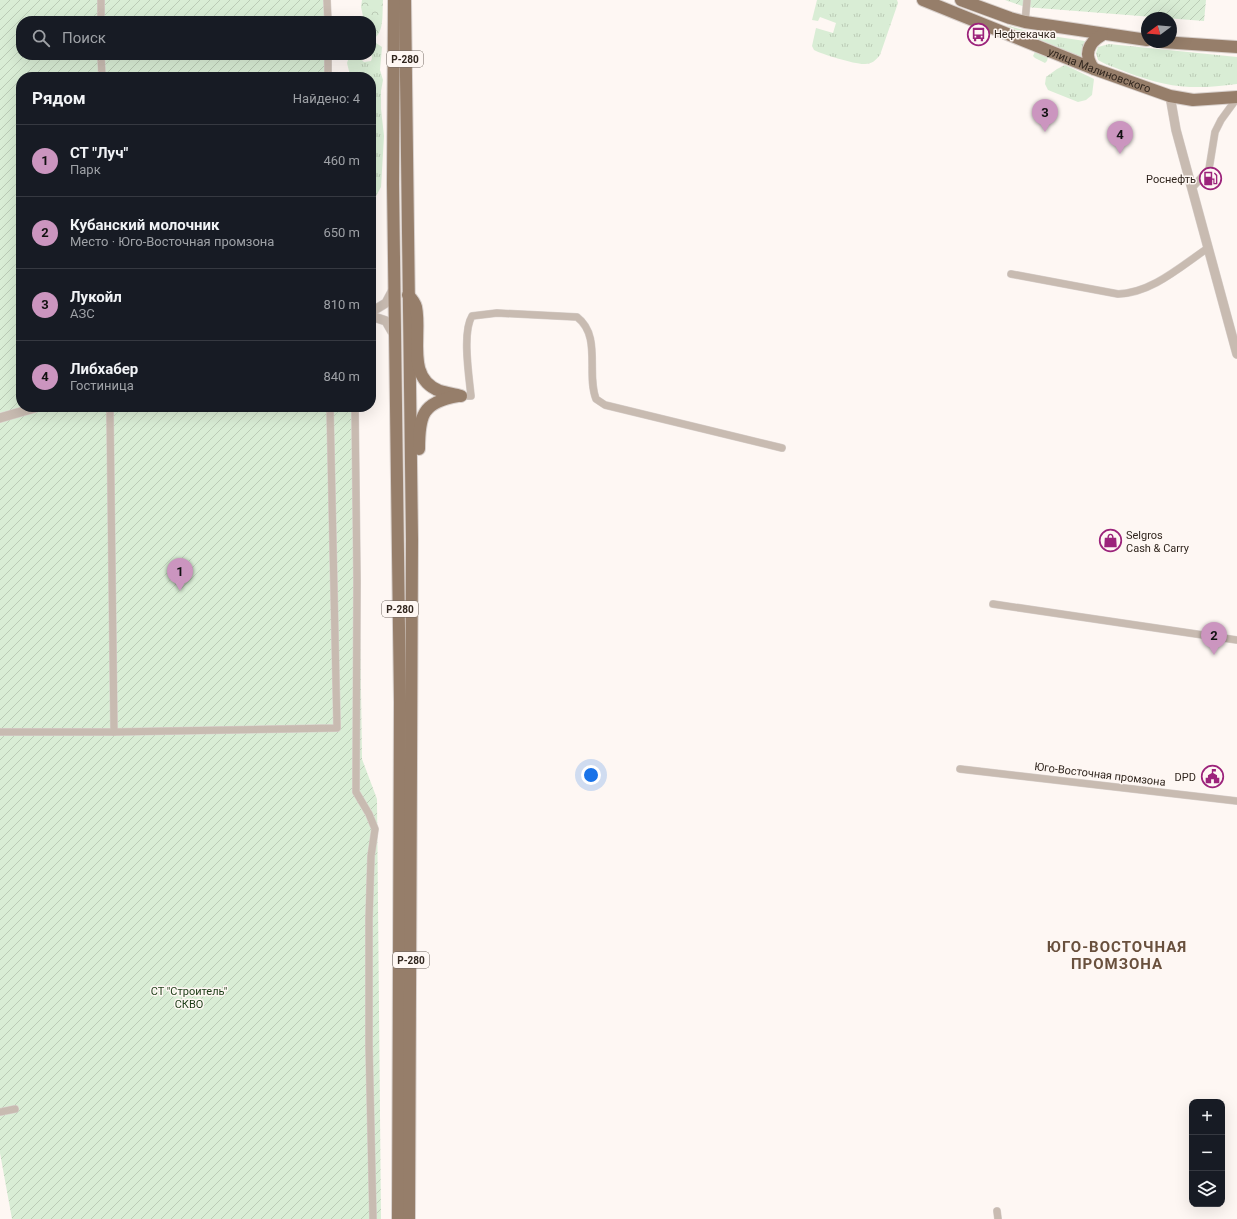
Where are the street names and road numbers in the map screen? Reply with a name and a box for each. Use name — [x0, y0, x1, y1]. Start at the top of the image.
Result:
street label: улица Малиновского — [1046, 45, 1153, 96]
road number: Р-280 — [387, 51, 423, 67]
road number: Р-280 — [382, 601, 418, 617]
street label: Юго-Восточная промзона — [1034, 760, 1166, 789]
road number: Р-280 — [393, 952, 429, 968]

